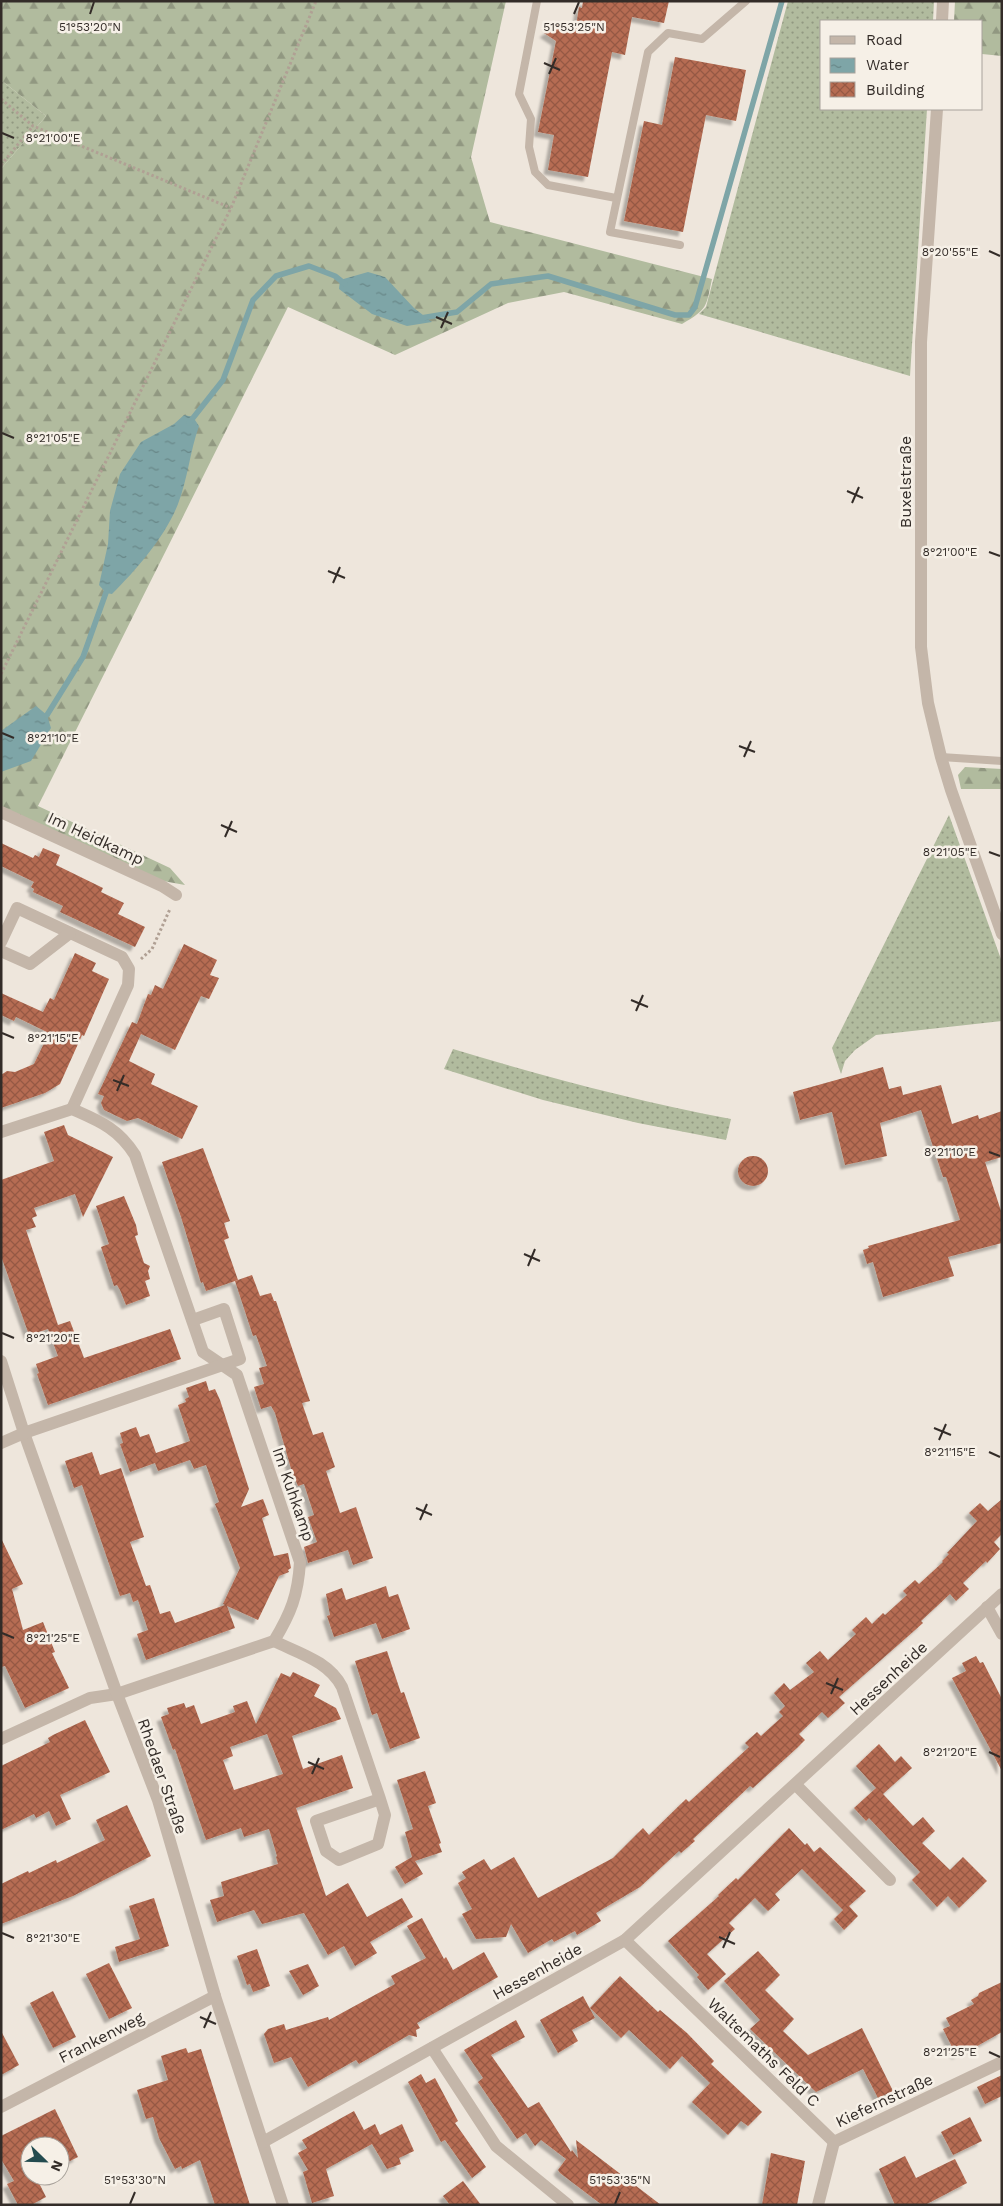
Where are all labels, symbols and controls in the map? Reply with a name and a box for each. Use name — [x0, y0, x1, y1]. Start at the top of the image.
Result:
text: 51°53'20"N — [59, 20, 121, 34]
text: 51°53'25"N — [543, 20, 605, 34]
legend — [820, 20, 983, 110]
text: Road — [866, 31, 903, 49]
text: Water — [866, 56, 909, 74]
text: Building — [866, 81, 924, 99]
text: 8°21'00"E — [26, 131, 81, 145]
text: 8°20'55"E — [922, 245, 979, 259]
text: 8°21'05"E — [26, 431, 81, 445]
street label: Buxelstraße — [896, 436, 915, 528]
text: 8°21'00"E — [923, 545, 978, 559]
text: 8°21'10"E — [27, 731, 79, 745]
street label: Im Heidkamp — [45, 808, 147, 869]
text: 8°21'05"E — [923, 845, 978, 859]
text: 8°21'15"E — [27, 1031, 79, 1045]
text: 8°21'10"E — [924, 1145, 976, 1159]
text: 8°21'20"E — [26, 1331, 81, 1345]
street label: Im Kuhkamp — [269, 1445, 319, 1544]
text: 8°21'15"E — [924, 1445, 976, 1459]
text: 8°21'25"E — [26, 1631, 80, 1645]
street label: Hessenheide — [845, 1637, 931, 1719]
street label: Rhedaer Straße — [134, 1716, 191, 1836]
text: 8°21'20"E — [923, 1745, 978, 1759]
text: 8°21'30"E — [26, 1931, 81, 1945]
street label: Hessenheide — [489, 1939, 585, 2004]
street label: Waltemaths Feld C — [704, 1994, 824, 2111]
street label: Frankenweg — [55, 2008, 147, 2067]
text: 8°21'25"E — [923, 2045, 977, 2059]
street label: Kiefernstraße — [833, 2070, 936, 2131]
north arrow — [20, 2136, 70, 2186]
text: N — [48, 2158, 66, 2174]
text: 51°53'30"N — [104, 2173, 166, 2187]
text: 51°53'35"N — [589, 2173, 651, 2187]

